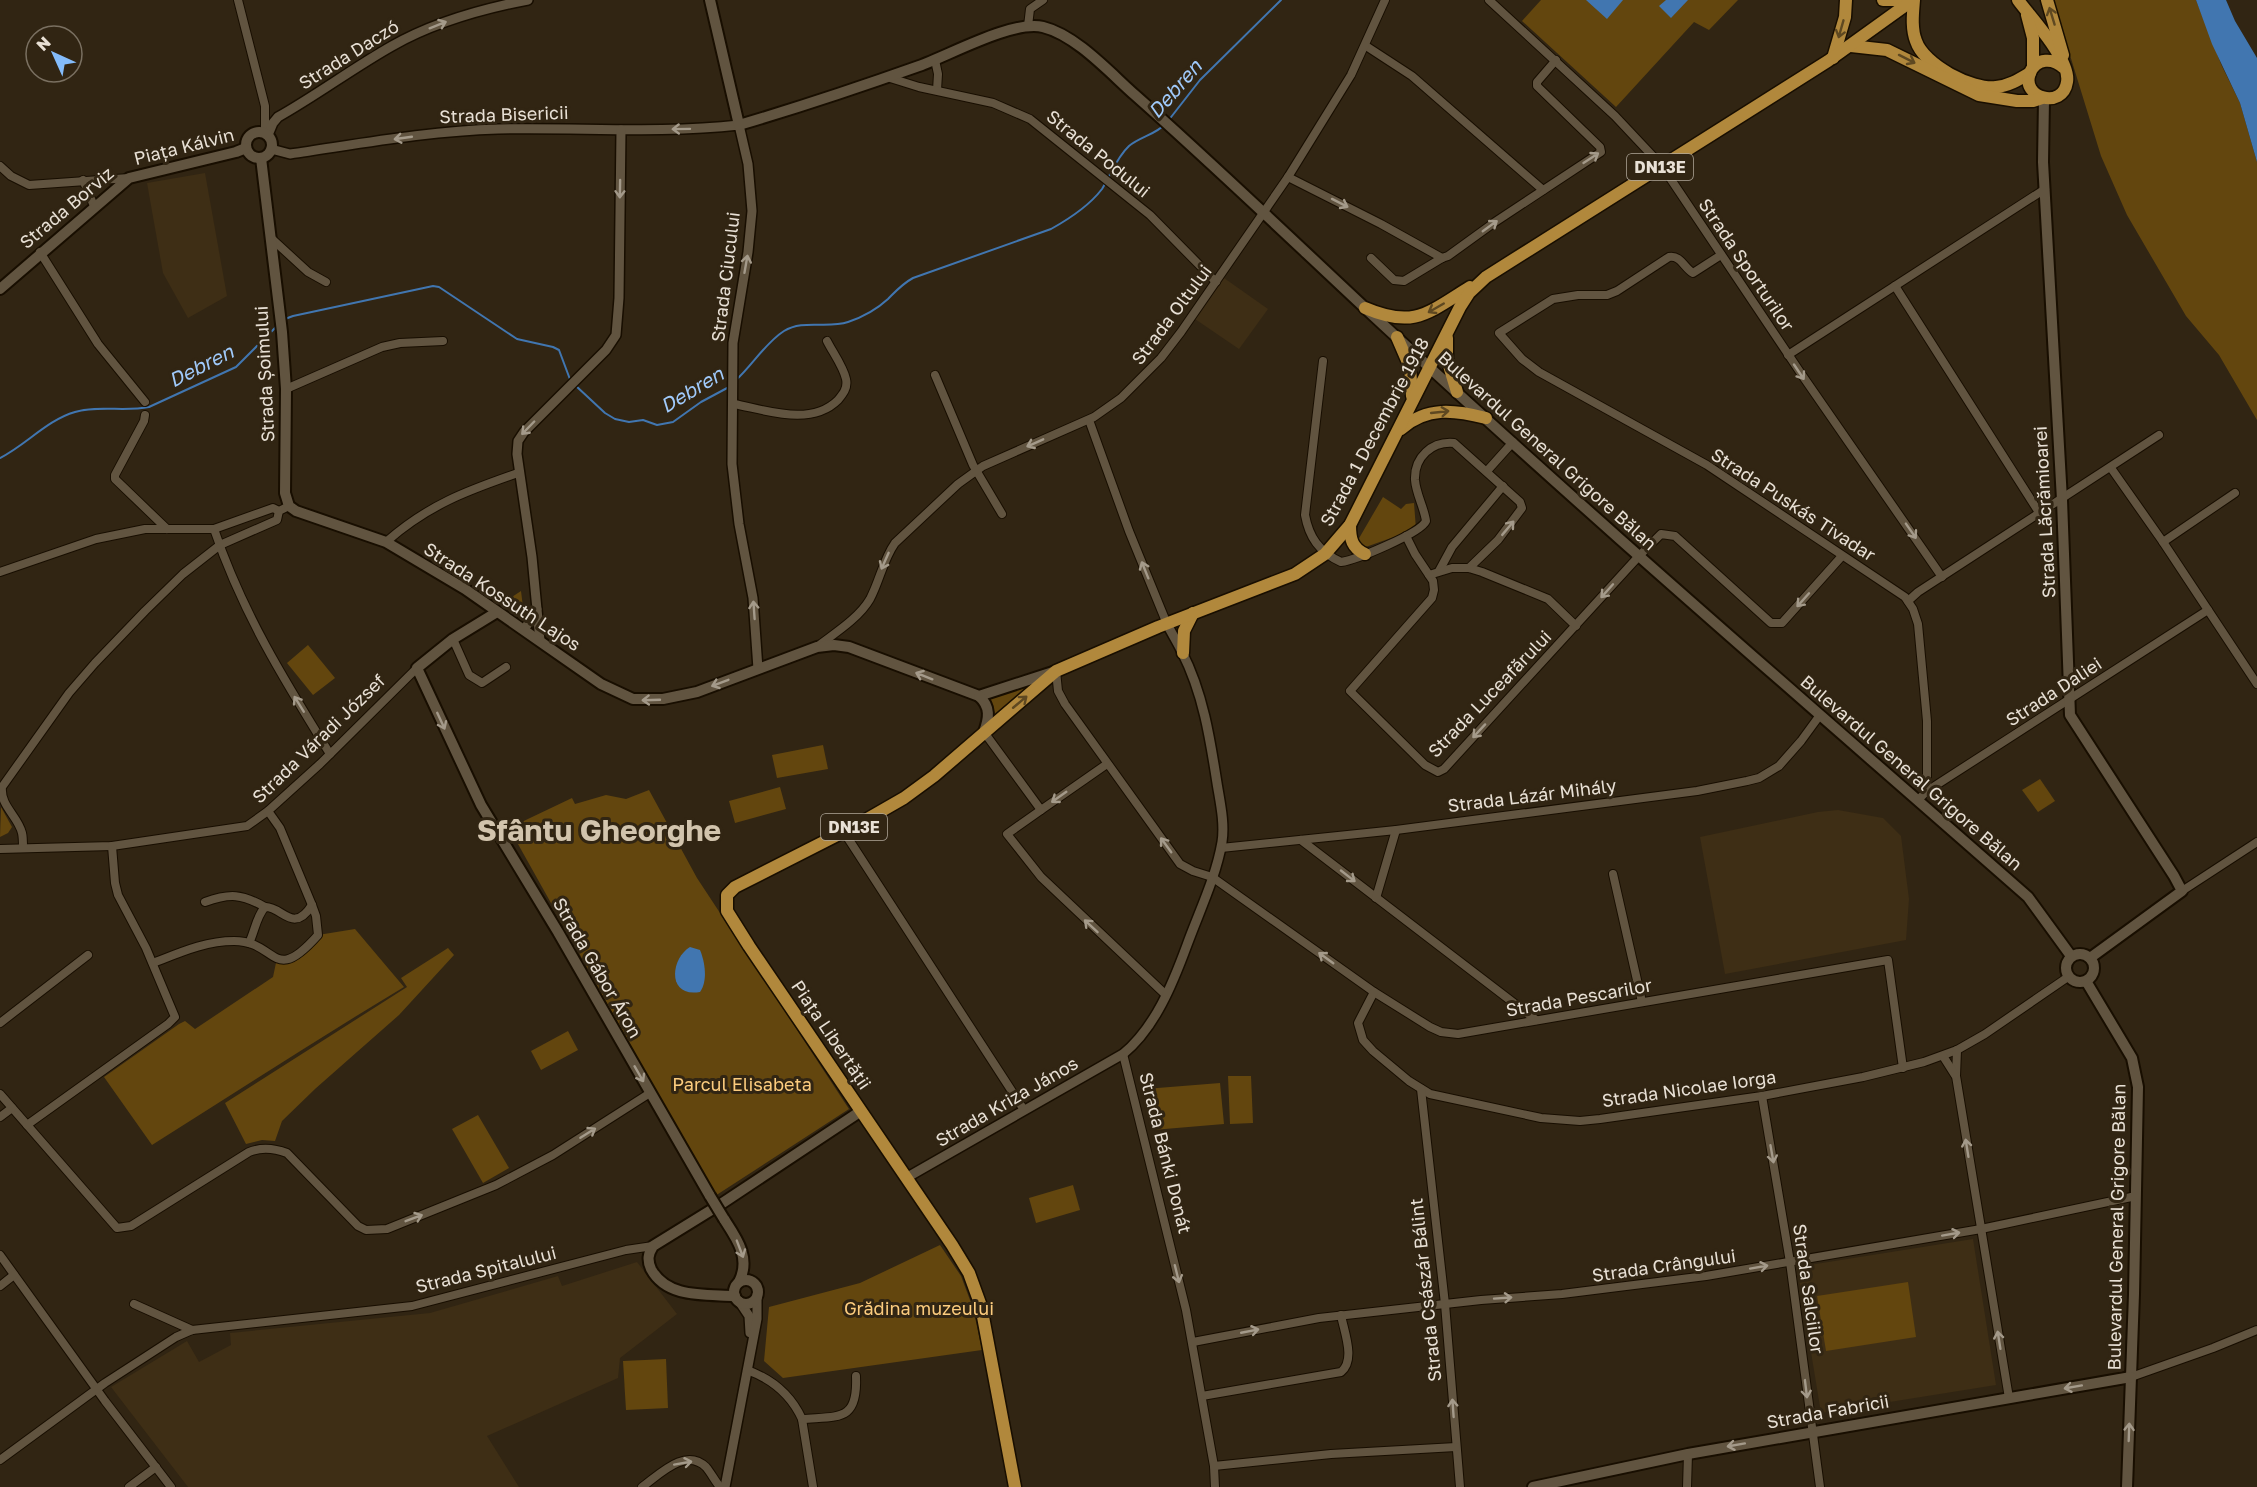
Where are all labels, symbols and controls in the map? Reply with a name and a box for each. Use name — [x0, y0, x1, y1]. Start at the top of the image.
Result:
one-way arrow — [2046, 7, 2057, 26]
street label: Strada Daczó — [294, 15, 402, 94]
one-way arrow — [428, 19, 447, 30]
one-way arrow — [1835, 19, 1846, 38]
north arrow — [24, 24, 84, 84]
text: N — [32, 32, 55, 55]
water label: Debren — [1142, 54, 1207, 122]
one-way arrow — [1898, 54, 1916, 65]
street label: Strada Bisericii — [439, 101, 569, 127]
street label: Strada Podului — [1042, 105, 1155, 202]
street label: Piața Kálvin — [131, 123, 236, 169]
one-way arrow — [672, 124, 692, 135]
one-way arrow — [393, 133, 413, 144]
one-way arrow — [1583, 152, 1599, 164]
road number: DN13E — [1627, 154, 1693, 180]
street label: Strada Borviz — [15, 162, 118, 253]
one-way arrow — [614, 178, 626, 198]
street label: Strada Sporturilor — [1694, 194, 1799, 335]
one-way arrow — [1331, 198, 1349, 210]
street label: Strada Ciucului — [706, 210, 744, 343]
one-way arrow — [1482, 220, 1498, 232]
one-way arrow — [741, 255, 752, 274]
street label: Strada Oltului — [1126, 260, 1216, 369]
one-way arrow — [1428, 302, 1445, 314]
street label: Strada Șoimului — [249, 305, 279, 443]
street label: Strada 1 Decembrie 1918 — [1315, 333, 1433, 530]
water label: Debren — [164, 338, 238, 392]
street label: Bulevardul General Grigore Bălan — [1434, 346, 1662, 554]
water label: Debren — [656, 361, 728, 417]
one-way arrow — [1793, 363, 1806, 380]
one-way arrow — [1429, 406, 1449, 417]
one-way arrow — [521, 420, 536, 435]
street label: Strada Lăcrămioarei — [2029, 425, 2059, 599]
one-way arrow — [1027, 438, 1045, 449]
street label: Strada Puskás Tivadar — [1707, 443, 1880, 566]
one-way arrow — [1501, 521, 1515, 536]
one-way arrow — [1905, 523, 1917, 539]
street label: Strada Kossuth Lajos — [420, 537, 585, 655]
one-way arrow — [879, 552, 890, 570]
one-way arrow — [1139, 561, 1150, 580]
one-way arrow — [1600, 583, 1614, 598]
one-way arrow — [1796, 592, 1810, 607]
one-way arrow — [749, 601, 760, 621]
street label: Strada Luceafărului — [1423, 625, 1556, 761]
street label: Strada Daliei — [2001, 652, 2105, 730]
street label: Strada Váradi József — [247, 669, 390, 807]
one-way arrow — [915, 670, 934, 681]
street label: Bulevardul General Grigore Bălan — [1796, 670, 2027, 875]
one-way arrow — [712, 679, 730, 690]
one-way arrow — [642, 694, 662, 705]
one-way arrow — [1012, 695, 1028, 708]
one-way arrow — [293, 696, 305, 713]
one-way arrow — [436, 712, 448, 730]
one-way arrow — [1473, 723, 1487, 738]
street label: Strada Lázár Mihály — [1446, 774, 1617, 816]
one-way arrow — [1052, 791, 1068, 803]
district label: Sfântu Gheorghe — [477, 812, 721, 848]
road number: DN13E — [821, 814, 887, 840]
one-way arrow — [1160, 838, 1172, 854]
one-way arrow — [1339, 869, 1355, 882]
street label: Strada Gábor Áron — [549, 894, 647, 1041]
one-way arrow — [1083, 919, 1098, 933]
one-way arrow — [1319, 952, 1335, 964]
street label: Strada Pescarilor — [1504, 973, 1654, 1021]
street label: Piața Libertății — [787, 976, 876, 1093]
street label: Strada Kriza János — [931, 1051, 1082, 1151]
one-way arrow — [633, 1065, 645, 1082]
street label: Strada Nicolae Iorga — [1600, 1065, 1777, 1111]
street label: Strada Bánki Donát — [1135, 1070, 1197, 1236]
park label: Parcul Elisabeta — [672, 1073, 812, 1095]
street label: Bulevardul General Grigore Bălan — [2102, 1083, 2130, 1371]
one-way arrow — [579, 1127, 596, 1139]
one-way arrow — [1962, 1138, 1973, 1158]
one-way arrow — [1767, 1144, 1778, 1163]
street label: Strada Császár Bálint — [1404, 1197, 1446, 1383]
one-way arrow — [404, 1212, 423, 1223]
street label: Strada Salciilor — [1789, 1222, 1829, 1355]
one-way arrow — [1941, 1229, 1961, 1240]
one-way arrow — [735, 1239, 746, 1258]
street label: Strada Spitalului — [413, 1241, 558, 1297]
street label: Strada Crângului — [1591, 1244, 1737, 1286]
one-way arrow — [1749, 1261, 1768, 1272]
one-way arrow — [1172, 1264, 1184, 1283]
one-way arrow — [1493, 1293, 1513, 1304]
park label: Grădina muzeului — [844, 1297, 994, 1319]
one-way arrow — [1240, 1325, 1259, 1336]
one-way arrow — [1993, 1331, 2004, 1350]
one-way arrow — [1801, 1378, 1812, 1398]
one-way arrow — [2064, 1381, 2083, 1392]
street label: Strada Fabricii — [1765, 1389, 1891, 1433]
one-way arrow — [1447, 1398, 1458, 1418]
one-way arrow — [2123, 1422, 2135, 1442]
one-way arrow — [1727, 1440, 1746, 1451]
one-way arrow — [673, 1457, 692, 1468]

